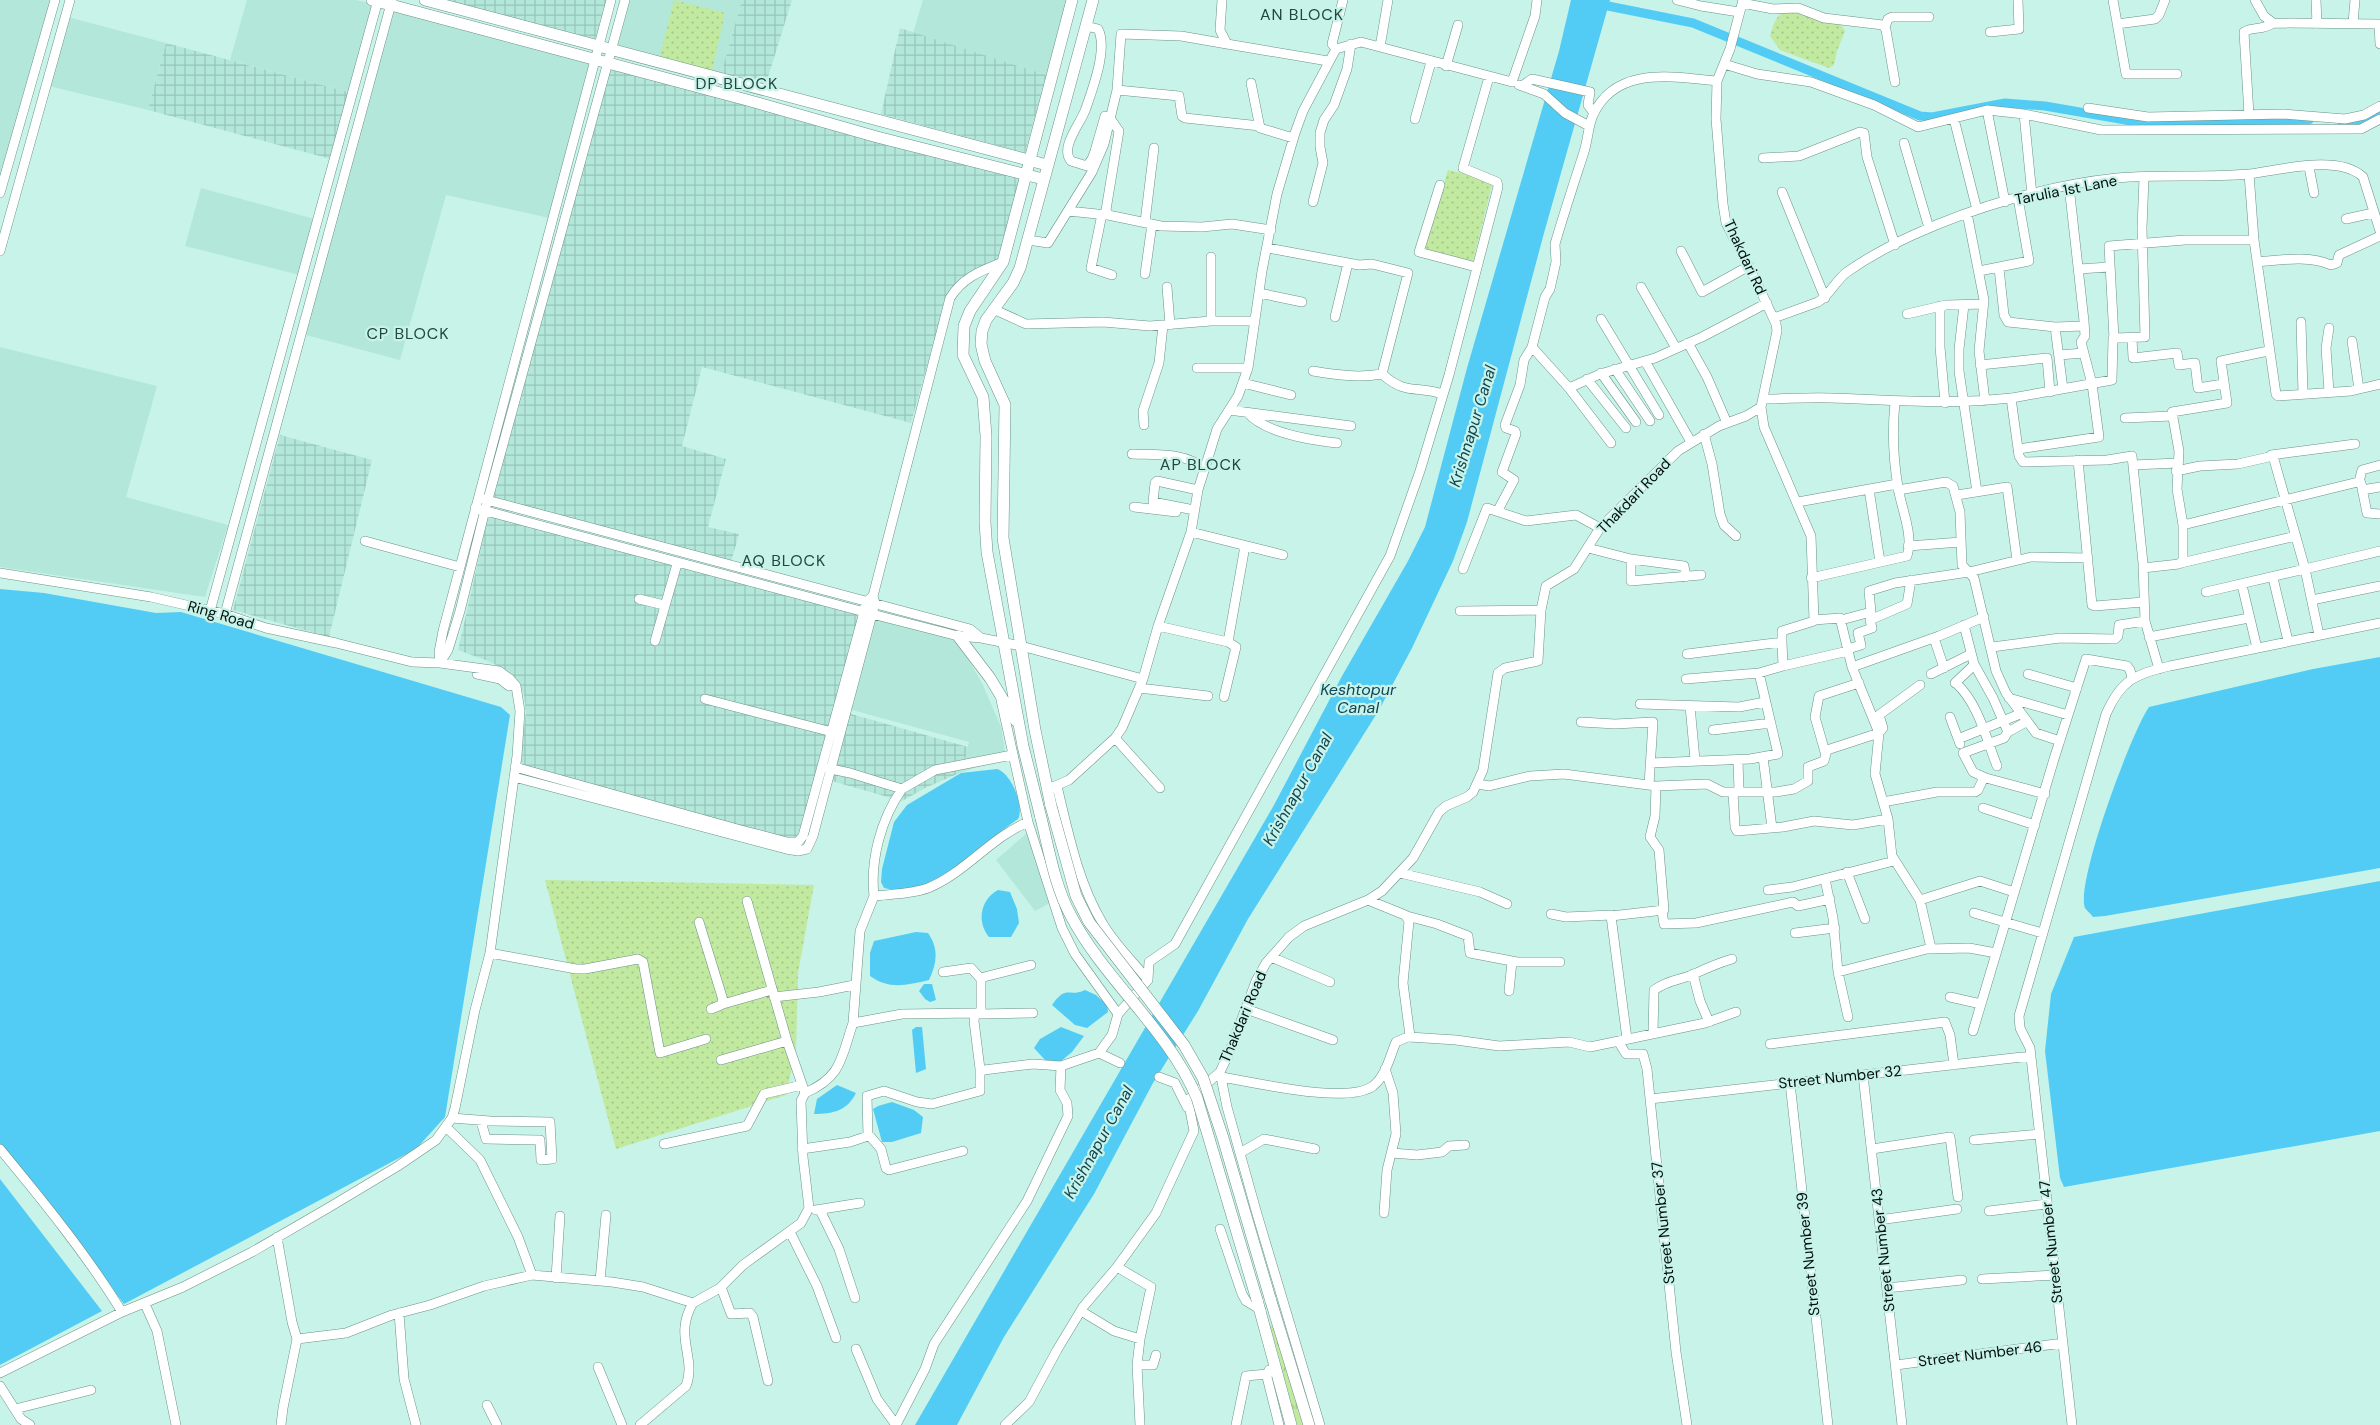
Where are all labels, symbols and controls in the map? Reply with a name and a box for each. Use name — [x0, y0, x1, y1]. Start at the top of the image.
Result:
district label: AN BLOCK — [1260, 4, 1344, 25]
district label: DP BLOCK — [696, 73, 778, 94]
street label: Tarulia 1st Lane — [2013, 170, 2119, 210]
street label: Thakdari Rd — [1719, 216, 1771, 298]
district label: CP BLOCK — [366, 323, 450, 344]
water label: Krishnapur Canal — [1444, 362, 1501, 489]
district label: AP BLOCK — [1160, 454, 1242, 475]
street label: Thakdari Road — [1593, 454, 1675, 538]
district label: AQ BLOCK — [742, 550, 826, 571]
street label: Ring Road — [185, 596, 257, 634]
water label: Keshtopur Canal — [1320, 679, 1397, 718]
water label: Krishnapur Canal — [1258, 729, 1337, 849]
street label: Thakdari Road — [1215, 968, 1271, 1066]
street label: Street Number 32 — [1777, 1061, 1903, 1093]
water label: Krishnapur Canal — [1059, 1082, 1138, 1202]
street label: Street Number 37 — [1647, 1161, 1679, 1285]
street label: Street Number 47 — [2035, 1180, 2067, 1304]
street label: Street Number 43 — [1867, 1187, 1899, 1313]
street label: Street Number 39 — [1792, 1191, 1824, 1317]
street label: Street Number 46 — [1917, 1336, 2043, 1372]

